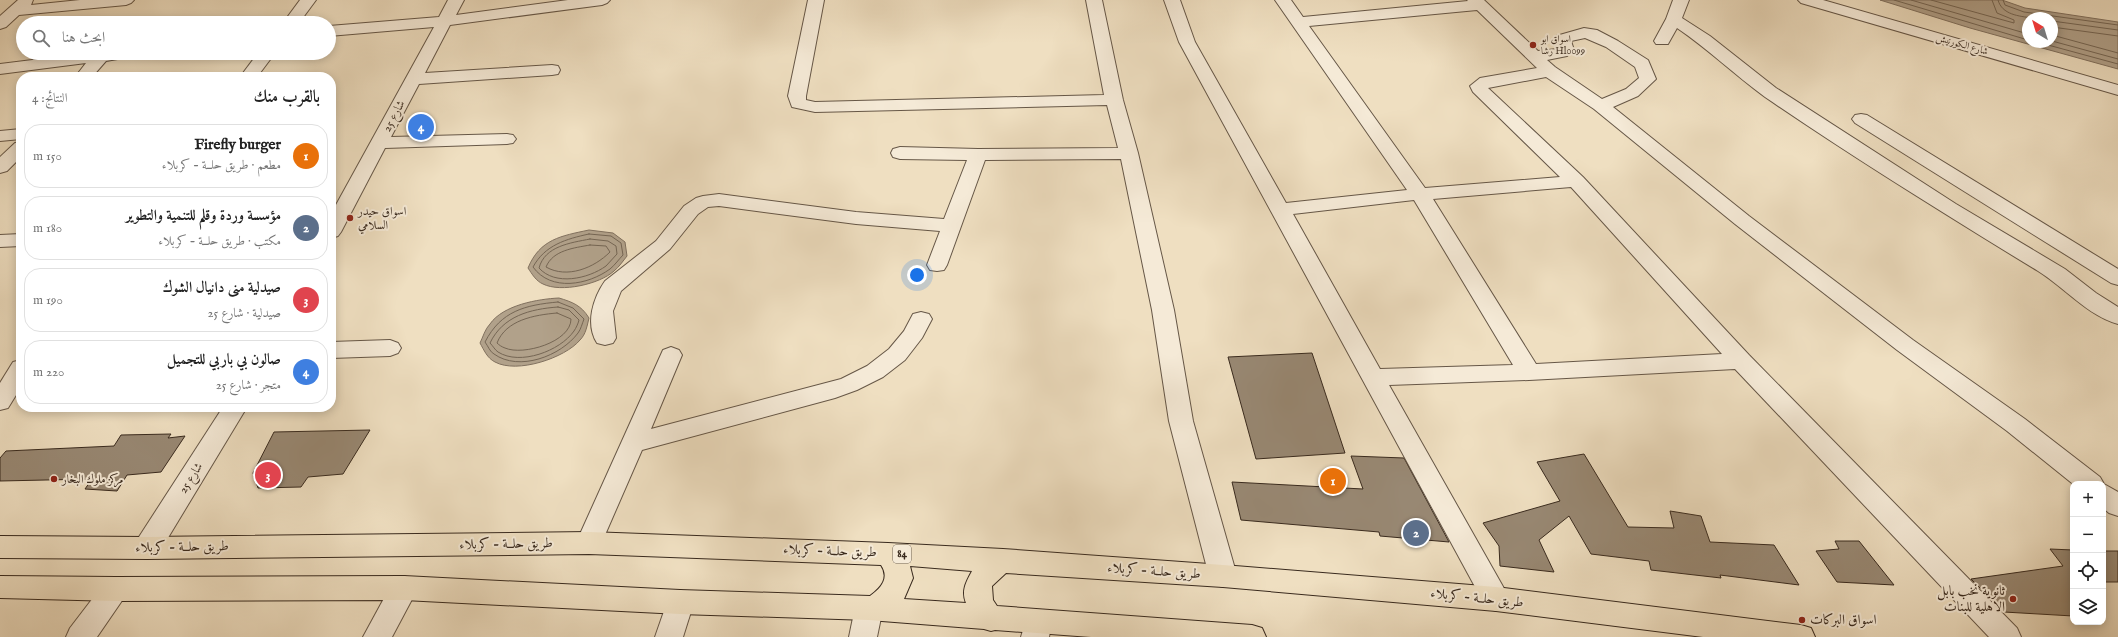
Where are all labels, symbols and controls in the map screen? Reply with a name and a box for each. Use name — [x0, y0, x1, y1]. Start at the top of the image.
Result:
north arrow — [2022, 12, 2058, 48]
search box — [16, 16, 336, 60]
icon: search — [30, 27, 52, 49]
text: ابحث هنا — [62, 28, 105, 47]
street label: شارع الكورنيش — [1934, 31, 1990, 61]
place label: اسواق ابو رشا Hl0099 — [1540, 33, 1585, 58]
marker: اسواق ابو رشا Hl0099 — [1528, 40, 1538, 50]
text: بالقرب منك — [253, 87, 320, 108]
text: النتائج: 4 — [32, 90, 67, 107]
street label: شارع 25 — [380, 98, 411, 136]
pin: 4 — [408, 112, 434, 142]
text: Firefly burger — [195, 135, 281, 154]
text: 150 m — [33, 148, 62, 165]
text: 1 — [304, 148, 308, 165]
text: مطعم · طريق حلــة - كربلاء — [162, 157, 281, 174]
place label: اسواق حيدر السلامي — [357, 204, 407, 235]
text: مؤسسة وردة وقلم للتنمية والتطوير — [126, 206, 281, 225]
marker: اسواق حيدر السلامي — [345, 213, 355, 223]
text: 180 m — [33, 220, 62, 237]
text: 2 — [303, 220, 309, 237]
text: مكتب · طريق حلــة - كربلاء — [158, 233, 281, 250]
your location — [907, 265, 927, 285]
text: صيدلية منى دانيال الشوك — [163, 278, 281, 297]
text: 190 m — [33, 292, 63, 309]
text: 3 — [304, 292, 308, 309]
text: صيدلية · شارع 25 — [208, 305, 281, 322]
text: صالون بي باربي للتجميل — [167, 350, 281, 369]
text: 220 m — [33, 364, 64, 381]
text: 4 — [303, 364, 309, 381]
text: متجر · شارع 25 — [216, 377, 281, 394]
street label: شارع 25 — [176, 460, 209, 498]
pin: 3 — [255, 460, 281, 490]
pin: 1 — [1320, 466, 1346, 496]
place label: مركز ملوك البخار — [61, 472, 124, 488]
marker: مركز ملوك البخار — [49, 474, 59, 484]
map controls — [2070, 481, 2106, 625]
button: + — [2070, 481, 2106, 517]
button: − — [2070, 517, 2106, 553]
pin: 2 — [1403, 518, 1429, 548]
street label: طريق حلــة - كربلاء — [459, 534, 553, 554]
street label: طريق حلــة - كربلاء — [135, 537, 229, 557]
street label: طريق حلــة - كربلاء — [783, 540, 877, 562]
road number: 84 — [893, 545, 911, 563]
button: locate — [2070, 553, 2106, 589]
street label: طريق حلــة - كربلاء — [1107, 559, 1201, 583]
place label: ثانوية نخب بابل الاهلية للبنات — [1937, 582, 2005, 616]
street label: طريق حلــة - كربلاء — [1429, 584, 1525, 612]
button: layers — [2070, 589, 2106, 625]
marker: ثانوية نخب بابل الاهلية للبنات — [2008, 594, 2018, 604]
place label: اسواق البركات — [1810, 611, 1876, 629]
marker: اسواق البركات — [1797, 615, 1807, 625]

